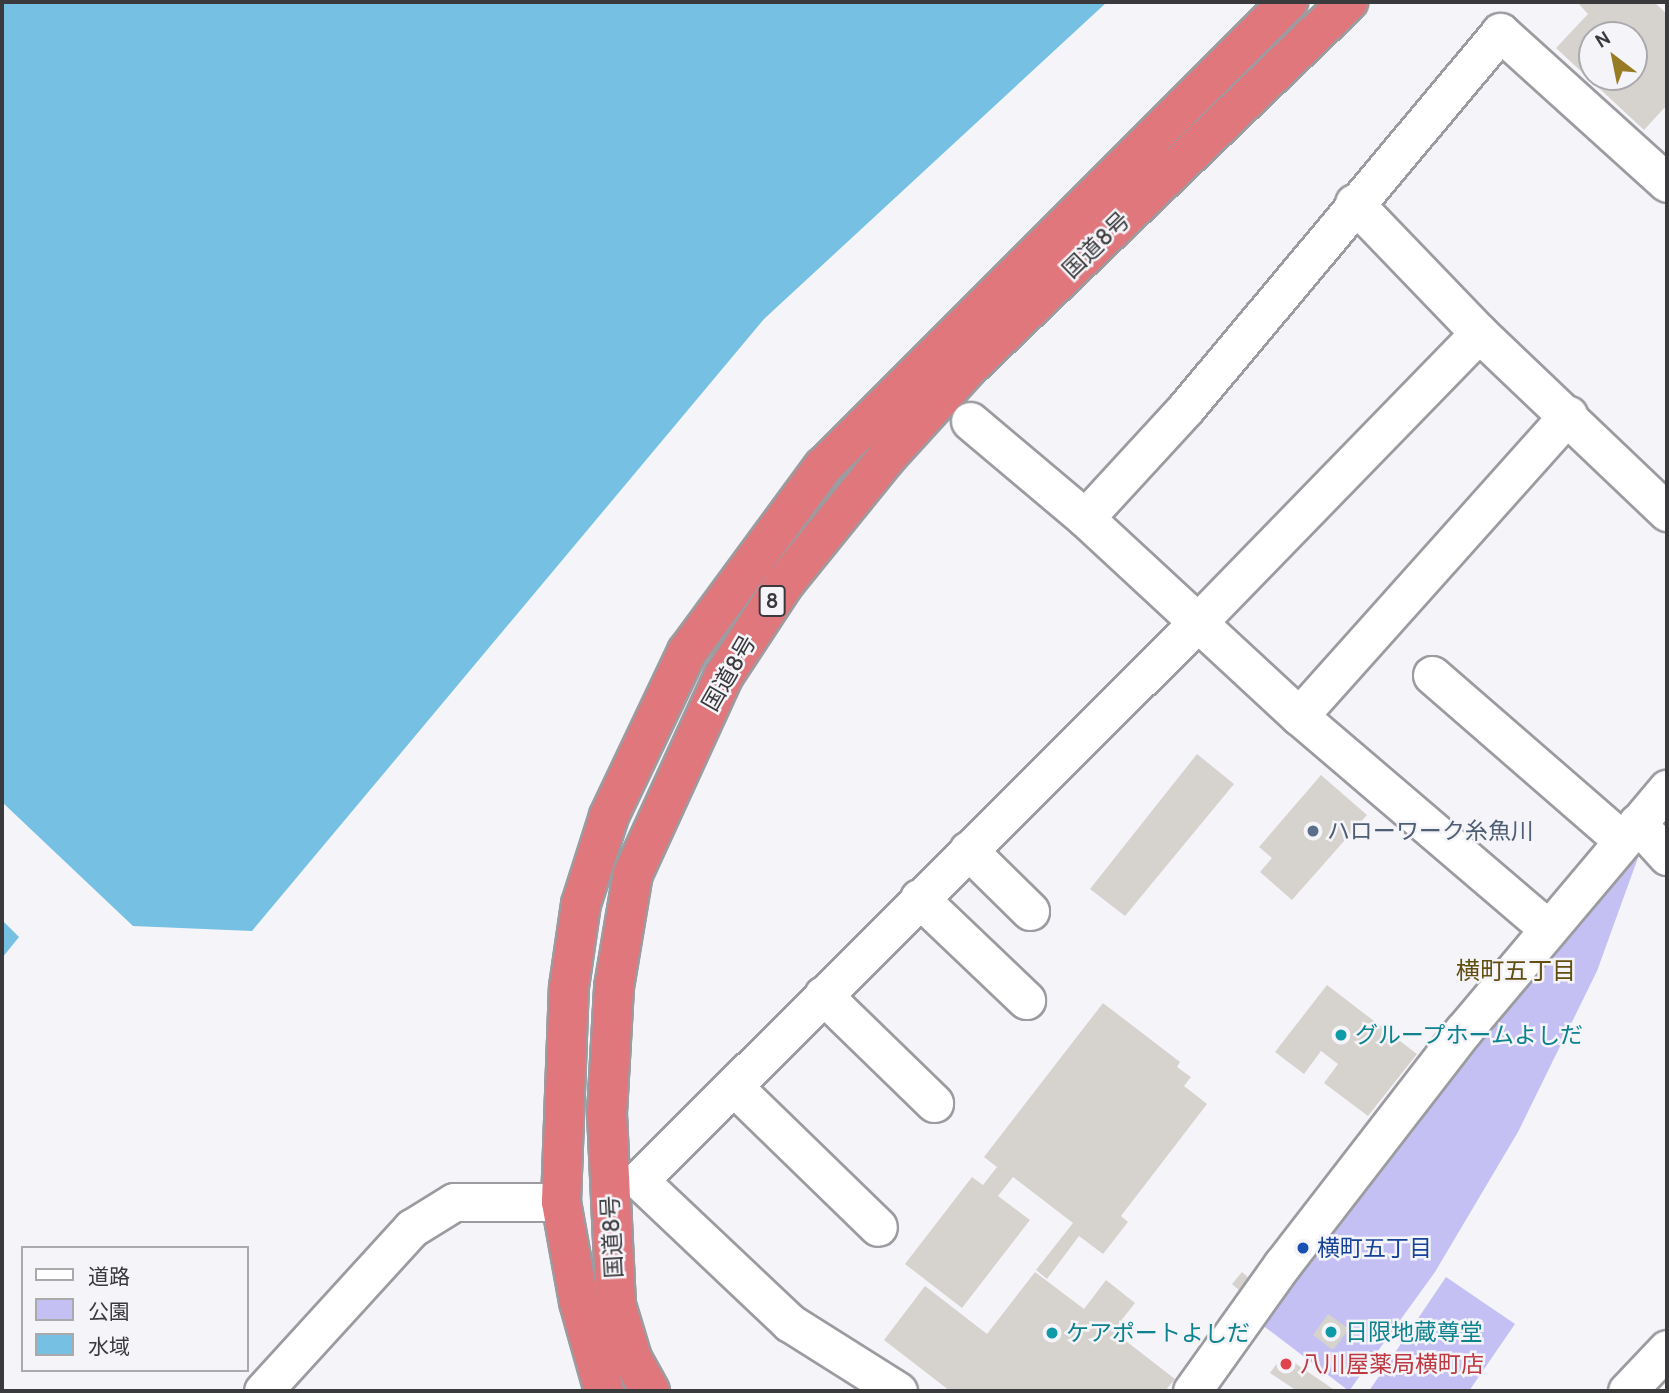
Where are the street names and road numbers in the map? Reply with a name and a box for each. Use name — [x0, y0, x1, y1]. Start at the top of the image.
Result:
street label: 国道8号 — [1057, 206, 1135, 284]
road number: 8 — [758, 584, 786, 618]
street label: 国道8号 — [696, 630, 762, 716]
street label: 国道8号 — [596, 1195, 628, 1279]

